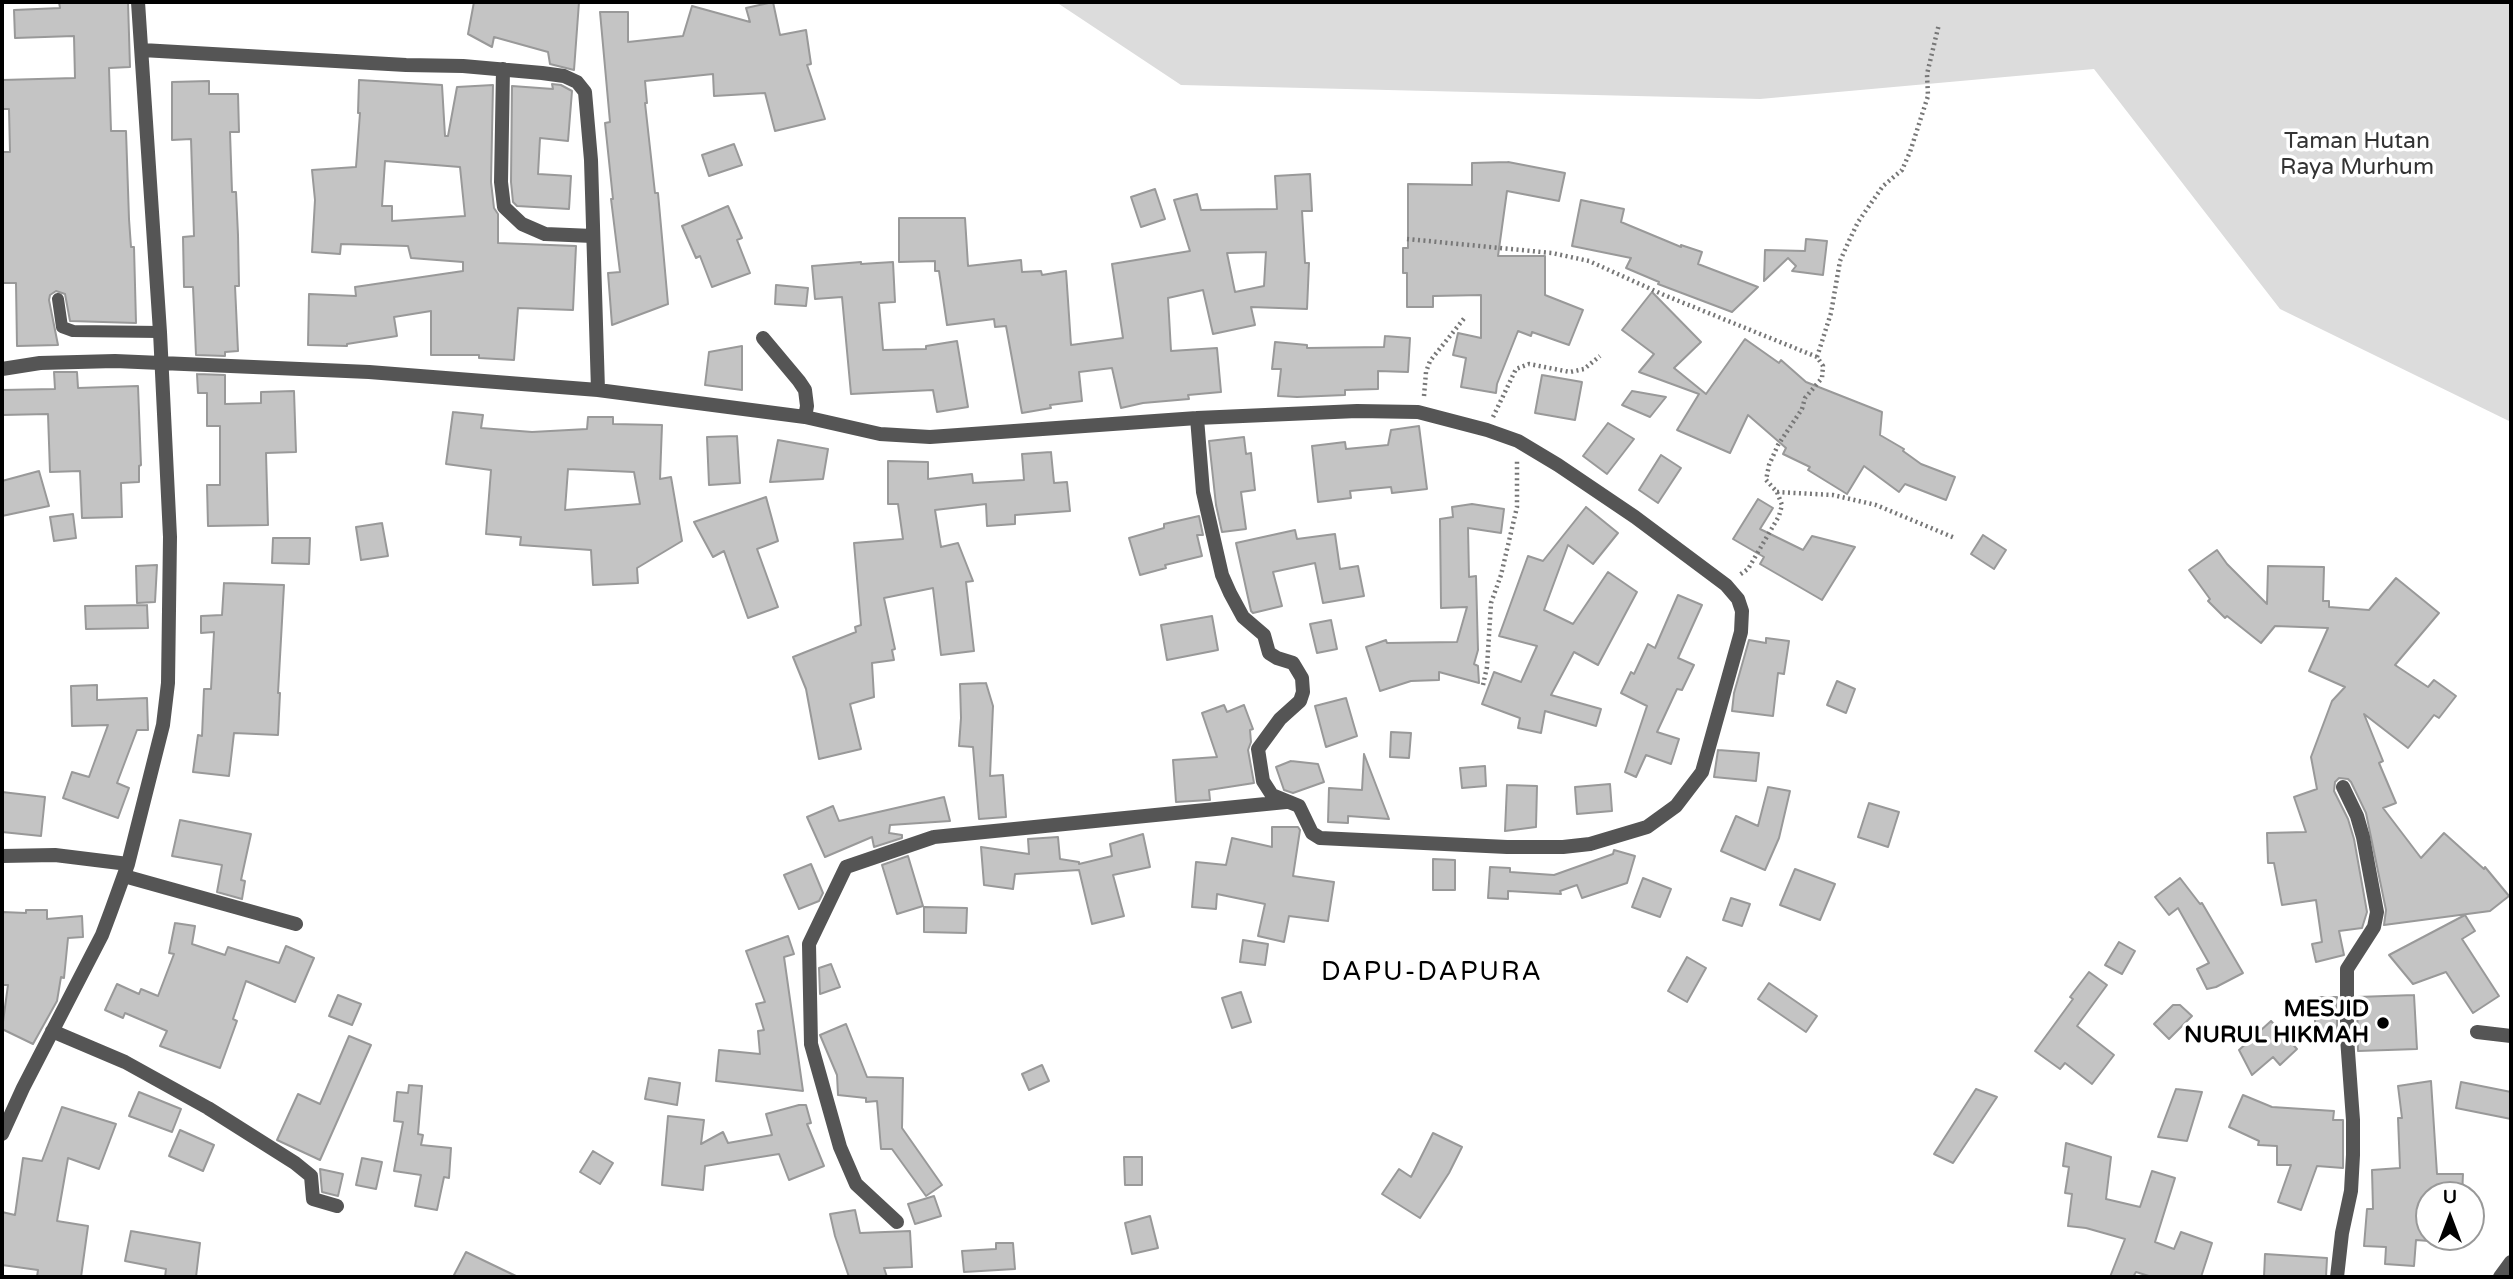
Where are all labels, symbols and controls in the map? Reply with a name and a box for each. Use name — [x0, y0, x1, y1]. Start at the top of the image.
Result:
park label: Taman Hutan Raya Murhum — [2280, 128, 2434, 182]
district label: DAPU-DAPURA — [1322, 957, 1542, 989]
place label: MESJID NURUL HIKMAH — [2184, 996, 2369, 1050]
marker: MESJID NURUL HIKMAH — [2375, 1015, 2391, 1031]
north arrow — [2415, 1181, 2485, 1251]
text: U — [2443, 1186, 2457, 1208]

